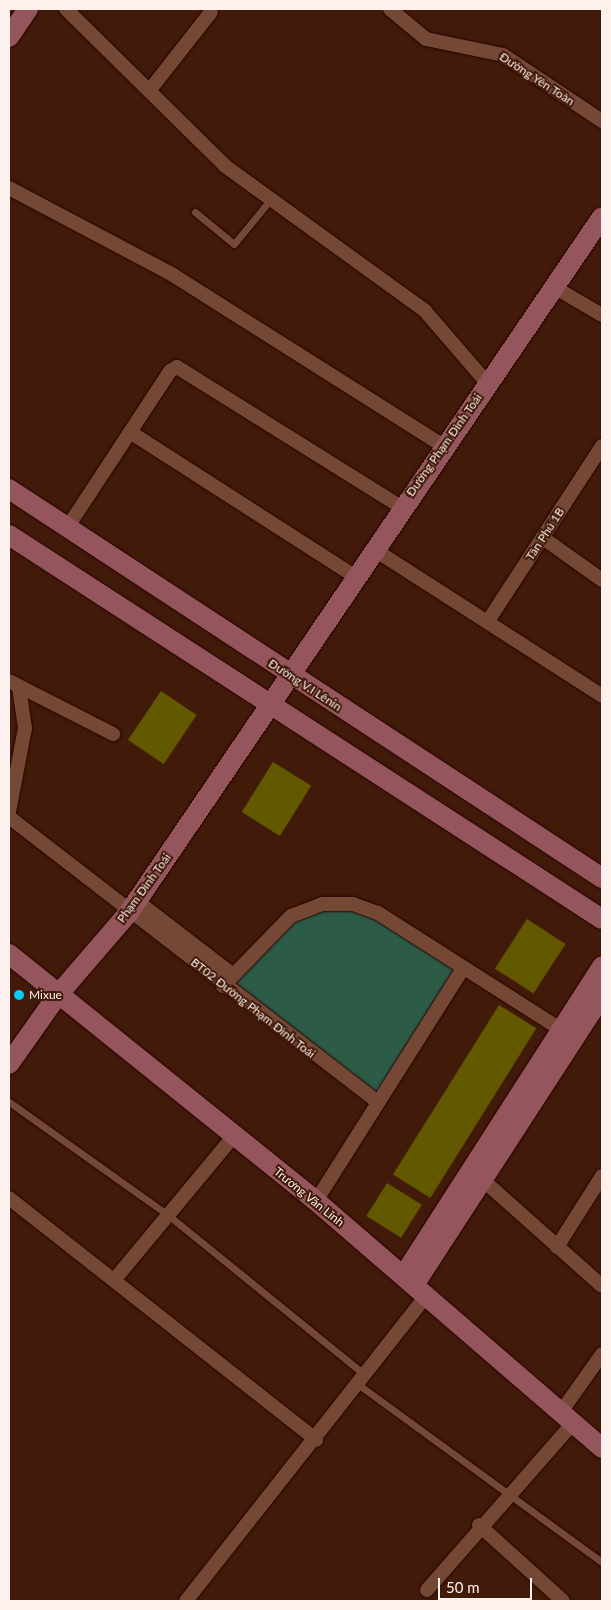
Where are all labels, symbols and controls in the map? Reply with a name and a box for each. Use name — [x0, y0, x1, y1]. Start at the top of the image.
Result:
street label: Đường Yên Toàn — [496, 49, 578, 109]
street label: Đường Phạm Đình Toái — [403, 391, 485, 499]
street label: Tân Phú 1B — [523, 505, 567, 563]
street label: Đường V.I Lênin — [265, 656, 345, 714]
street label: Phạm Đình Toái — [114, 850, 174, 926]
street label: BT02 Đường Phạm Đình Toái — [188, 955, 318, 1061]
place label: Mixue — [29, 988, 62, 1002]
marker: Mixue — [13, 989, 25, 1001]
street label: Trương Văn Lĩnh — [271, 1164, 347, 1230]
scale bar — [441, 1568, 535, 1600]
text: 50 m — [446, 1578, 480, 1596]

